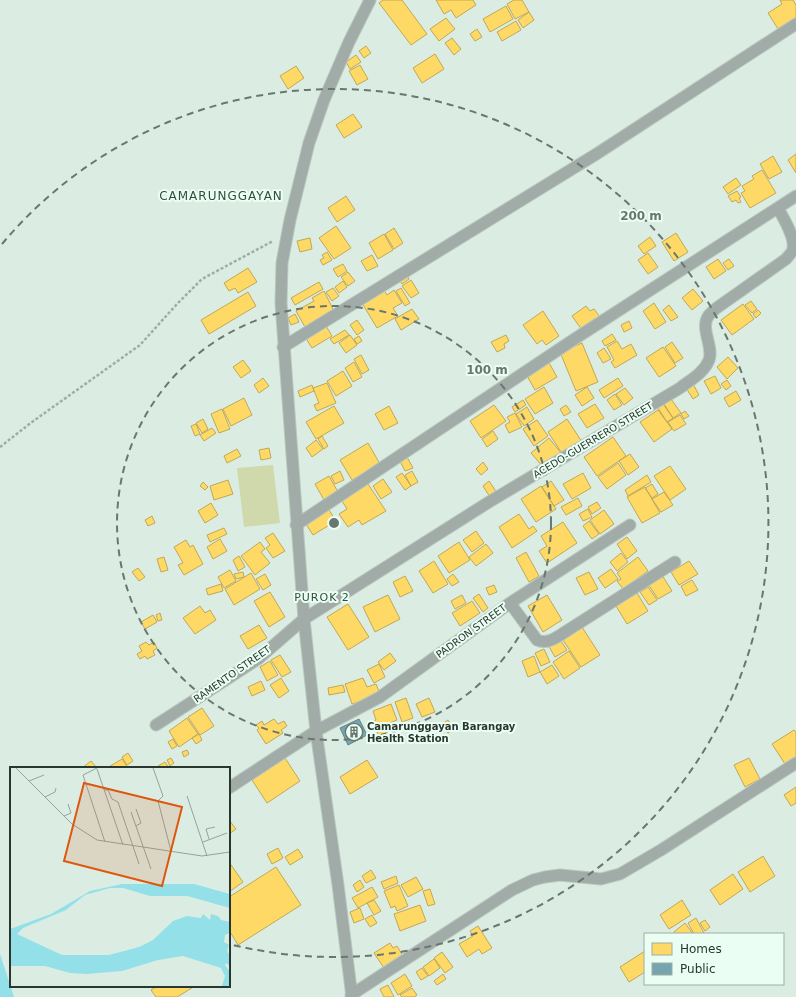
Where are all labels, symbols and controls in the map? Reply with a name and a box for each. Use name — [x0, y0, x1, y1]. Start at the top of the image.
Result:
district label: CAMARUNGGAYAN — [159, 189, 283, 203]
text: 200 m — [620, 209, 662, 223]
text: 100 m — [466, 363, 508, 377]
street label: ACEDO-GUERRERO STREET — [531, 399, 656, 480]
centre of rings — [327, 516, 341, 530]
district label: PUROK 2 — [294, 591, 350, 604]
street label: PADRON STREET — [434, 601, 509, 660]
street label: RAMENTO STREET — [192, 643, 273, 705]
place label: Camarunggayan Barangay Health Station — [367, 721, 516, 744]
building icon: Camarunggayan Barangay Health Station — [344, 722, 364, 742]
inset map — [10, 767, 230, 987]
legend — [644, 933, 784, 985]
text: Homes — [680, 942, 722, 956]
text: Public — [680, 962, 716, 976]

